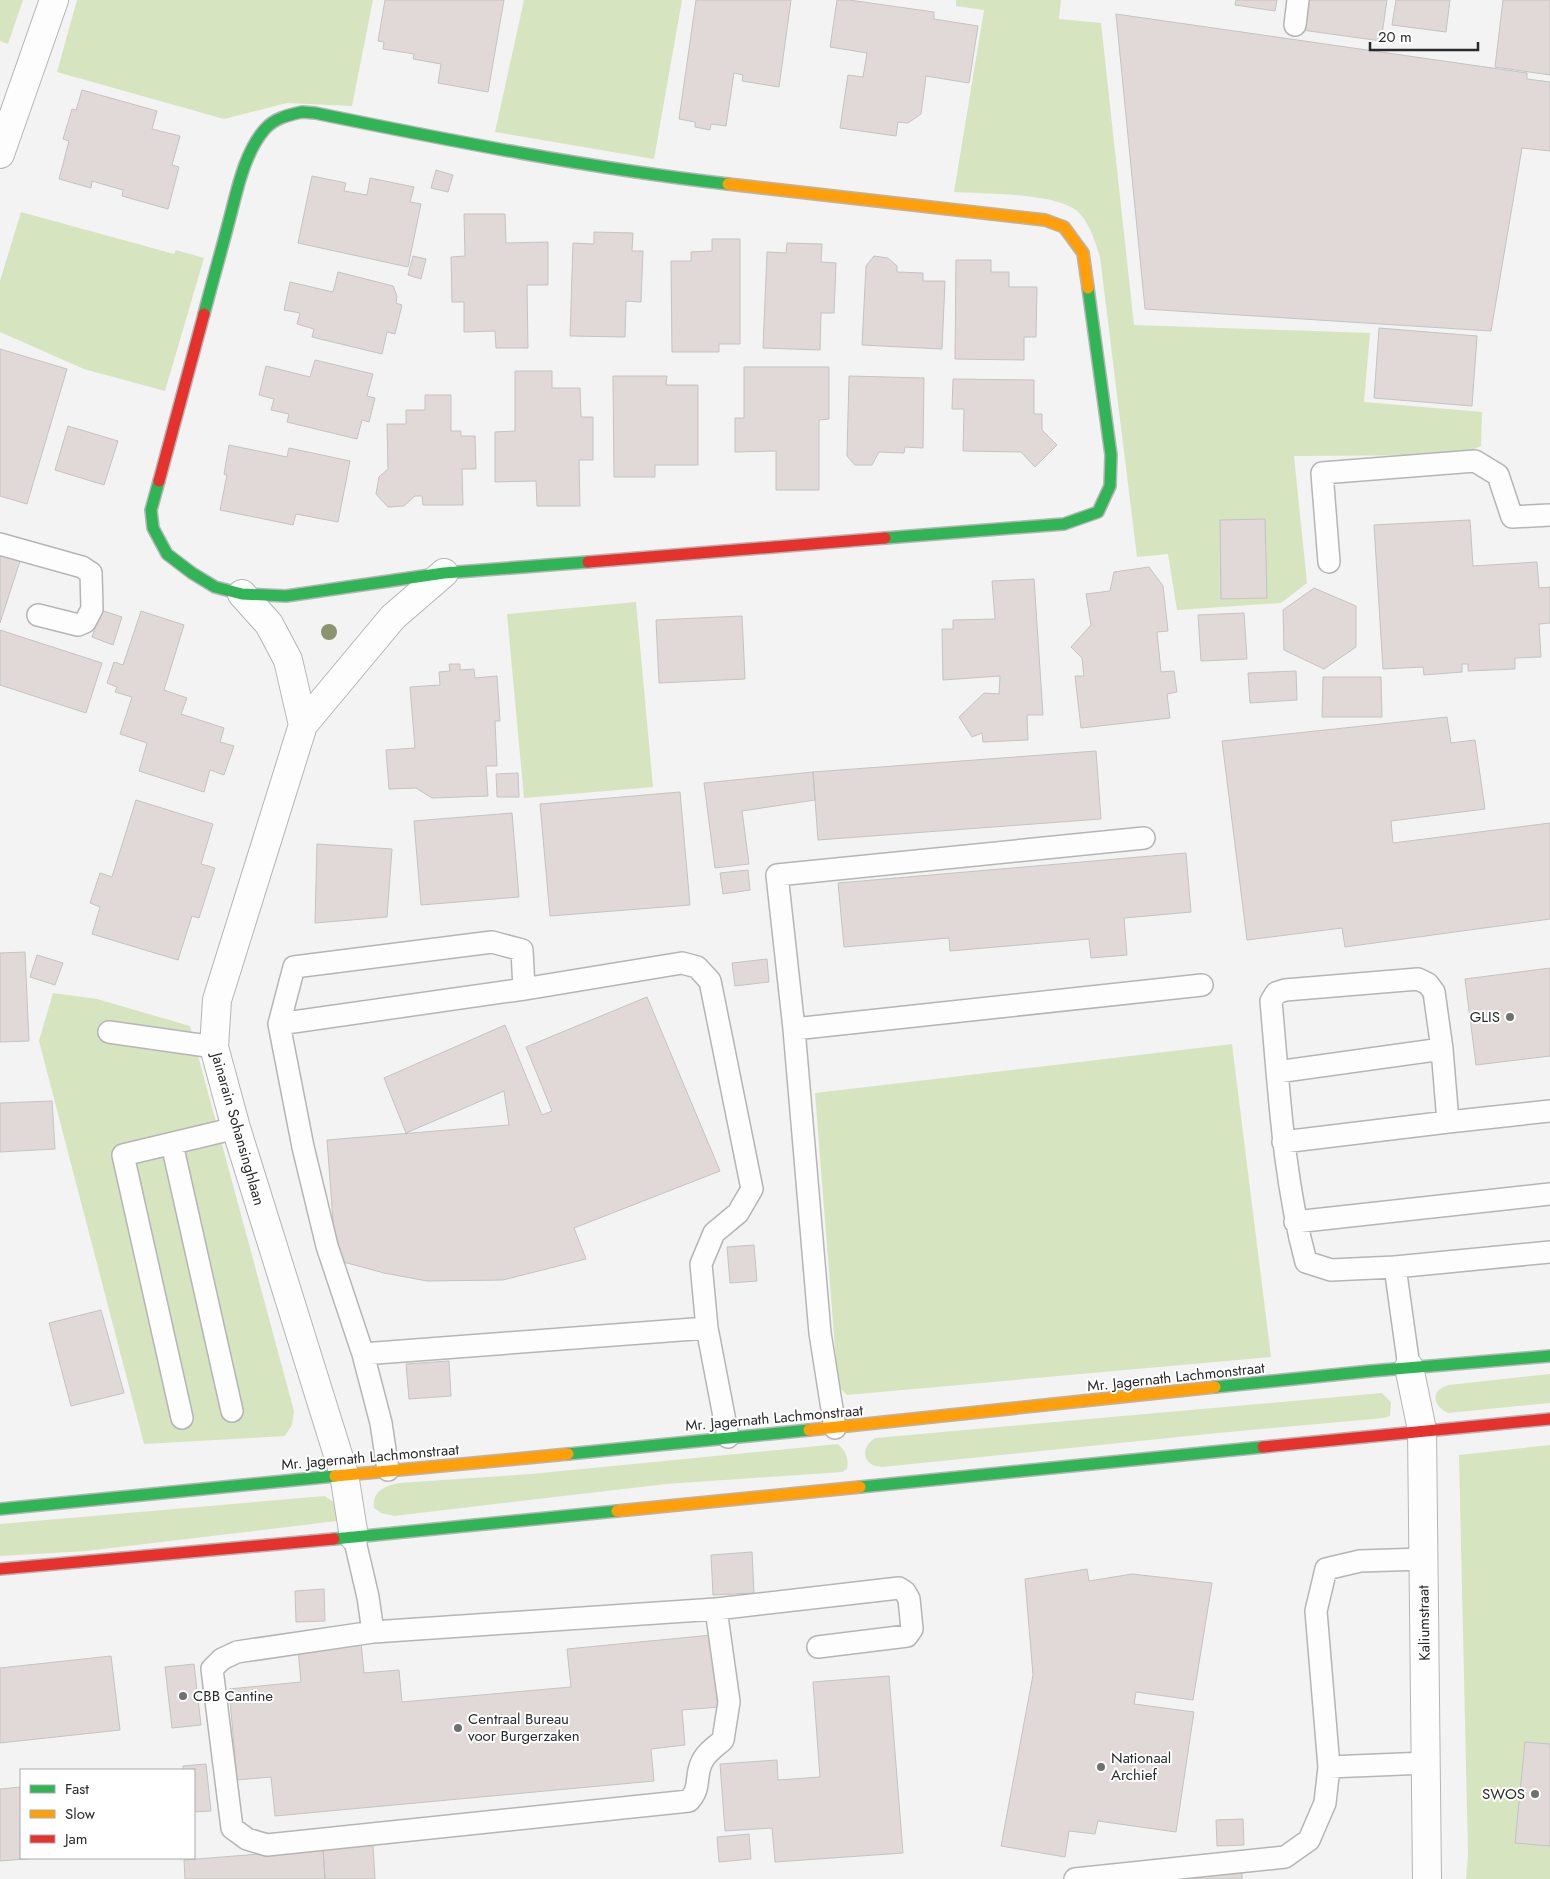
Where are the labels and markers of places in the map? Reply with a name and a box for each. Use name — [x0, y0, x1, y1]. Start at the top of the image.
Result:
place label: GLIS — [1470, 1006, 1500, 1028]
marker: GLIS — [1504, 1011, 1516, 1023]
place label: CBB Cantine — [193, 1685, 273, 1707]
marker: CBB Cantine — [177, 1690, 189, 1702]
place label: Centraal Bureau voor Burgerzaken — [468, 1708, 580, 1747]
marker: Centraal Bureau voor Burgerzaken — [452, 1722, 464, 1734]
place label: Nationaal Archief — [1111, 1747, 1171, 1786]
marker: Nationaal Archief — [1095, 1761, 1107, 1773]
place label: SWOS — [1482, 1783, 1525, 1805]
marker: SWOS — [1529, 1788, 1541, 1800]

